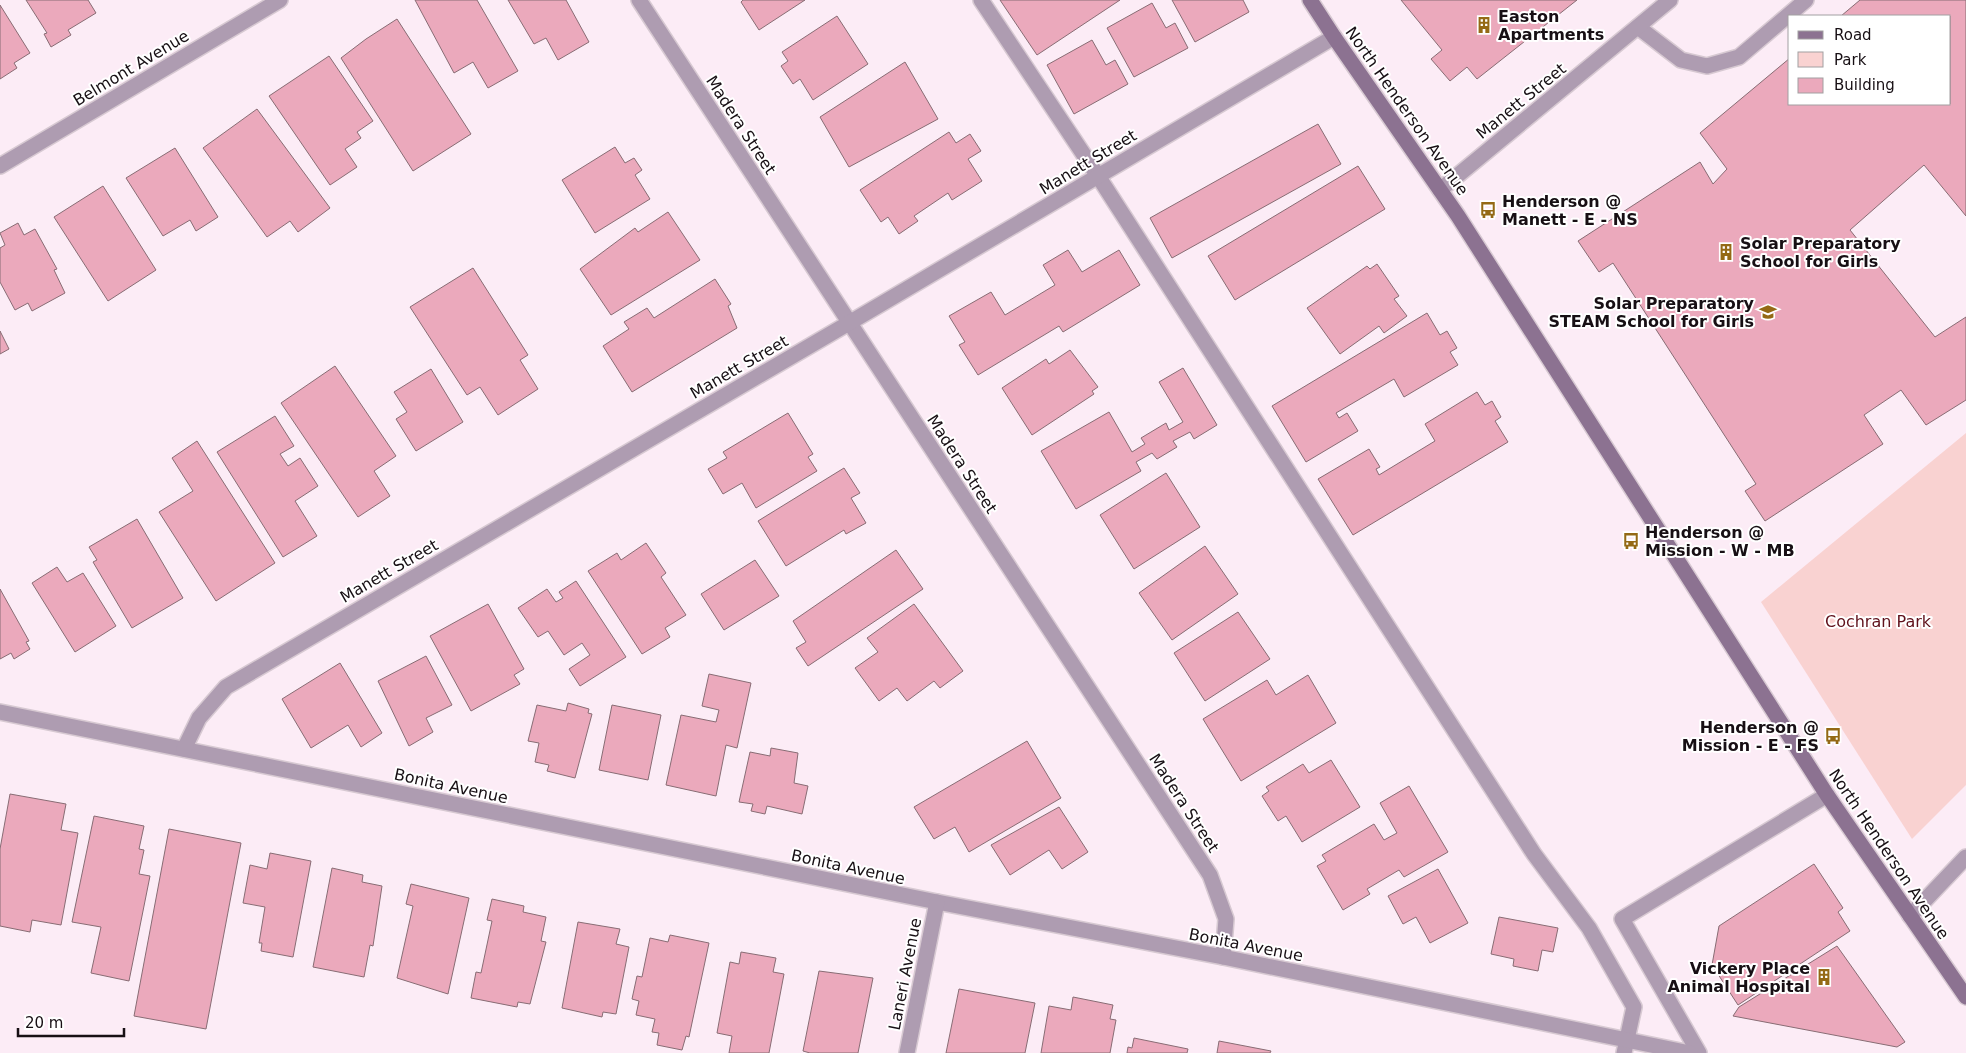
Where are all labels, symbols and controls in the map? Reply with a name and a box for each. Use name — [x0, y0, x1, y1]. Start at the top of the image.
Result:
place label: Easton Apartments — [1498, 7, 1604, 44]
building icon: Easton Apartments — [1474, 15, 1494, 35]
legend — [1788, 15, 1951, 105]
street label: North Henderson Avenue — [1342, 23, 1472, 199]
street label: Belmont Avenue — [70, 26, 192, 110]
text: Road — [1834, 26, 1872, 44]
text: Park — [1834, 51, 1867, 69]
street label: Manett Street — [1472, 59, 1570, 143]
street label: Madera Street — [702, 72, 780, 178]
text: Building — [1834, 76, 1895, 94]
street label: Manett Street — [1036, 126, 1140, 198]
place label: Henderson @ Manett - E - NS — [1502, 192, 1638, 229]
bus stop icon: Henderson @ Manett - E - NS — [1478, 200, 1498, 220]
place label: Solar Preparatory School for Girls — [1740, 234, 1901, 271]
building icon: Solar Preparatory School for Girls — [1716, 242, 1736, 262]
place label: Solar Preparatory STEAM School for Girls — [1548, 294, 1755, 331]
school or university icon: Solar Preparatory STEAM School for Girls — [1758, 302, 1778, 322]
street label: Manett Street — [687, 331, 791, 403]
street label: Madera Street — [923, 411, 1001, 517]
place label: Henderson @ Mission - W - MB — [1645, 523, 1795, 560]
bus stop icon: Henderson @ Mission - W - MB — [1621, 531, 1641, 551]
street label: Manett Street — [337, 535, 441, 607]
park label: Cochran Park — [1825, 612, 1932, 631]
place label: Henderson @ Mission - E - FS — [1682, 718, 1819, 755]
bus stop icon: Henderson @ Mission - E - FS — [1823, 726, 1843, 746]
street label: Madera Street — [1145, 750, 1223, 856]
street label: Bonita Avenue — [392, 765, 510, 807]
street label: North Henderson Avenue — [1825, 765, 1953, 943]
street label: Bonita Avenue — [789, 846, 907, 888]
street label: Laneri Avenue — [885, 916, 925, 1032]
street label: Bonita Avenue — [1187, 925, 1305, 965]
place label: Vickery Place Animal Hospital — [1667, 959, 1810, 996]
building icon: Vickery Place Animal Hospital — [1814, 967, 1834, 987]
scale bar — [18, 1006, 124, 1038]
text: 20 m — [25, 1014, 63, 1032]

